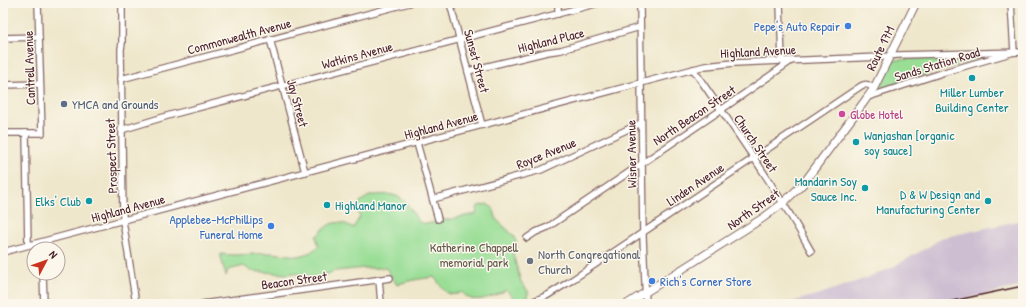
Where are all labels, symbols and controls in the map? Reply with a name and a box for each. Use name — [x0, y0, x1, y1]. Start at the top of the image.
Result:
street label: Commonwealth Avenue — [185, 13, 293, 59]
place label: Pepe's Auto Repair — [754, 17, 840, 35]
marker: Pepe's Auto Repair — [843, 21, 853, 31]
street label: Route 17M — [861, 22, 899, 73]
street label: Highland Place — [516, 23, 586, 57]
street label: Sunset Street — [460, 27, 494, 95]
street label: Cantrell Avenue — [19, 31, 39, 105]
street label: Watkins Avenue — [320, 37, 394, 73]
street label: Highland Avenue — [720, 40, 796, 62]
street label: Sands Station Road — [892, 42, 982, 86]
marker: Miller Lumber Building Center — [967, 73, 977, 83]
street label: Jay Street — [283, 77, 313, 129]
street label: North Beacon Street — [649, 80, 739, 149]
place label: Miller Lumber Building Center — [935, 83, 1009, 116]
place label: YMCA and Grounds — [72, 95, 159, 113]
marker: YMCA and Grounds — [59, 99, 69, 109]
place label: Globe Hotel — [850, 105, 903, 123]
street label: Highland Avenue — [402, 107, 480, 143]
marker: Globe Hotel — [837, 109, 847, 119]
street label: Church Street — [730, 110, 782, 176]
street label: Prospect Street — [101, 118, 121, 194]
street label: Wisner Avenue — [621, 120, 641, 188]
place label: Wanjashan [organic soy sauce] — [864, 126, 954, 159]
street label: Royce Avenue — [514, 133, 578, 173]
marker: Wanjashan [organic soy sauce] — [851, 137, 861, 147]
street label: Linden Avenue — [663, 158, 727, 210]
place label: Mandarin Soy Sauce Inc. — [795, 172, 857, 205]
marker: Mandarin Soy Sauce Inc. — [860, 183, 870, 193]
street label: North Street — [723, 184, 783, 234]
place label: D & W Design and Manufacturing Center — [876, 185, 980, 218]
street label: Highland Avenue — [89, 190, 167, 226]
place label: Elks' Club — [35, 192, 81, 210]
marker: Elks' Club — [84, 196, 94, 206]
place label: Highland Manor — [335, 196, 407, 214]
marker: D & W Design and Manufacturing Center — [983, 196, 993, 206]
marker: Highland Manor — [322, 200, 332, 210]
place label: Applebee-McPhillips Funeral Home — [169, 210, 263, 243]
marker: Applebee-McPhillips Funeral Home — [266, 221, 276, 231]
park label: Katherine Chappell memorial park — [430, 238, 519, 271]
north arrow — [26, 241, 66, 281]
place label: North Congregational Church — [538, 245, 641, 278]
text: N — [46, 248, 61, 261]
marker: North Congregational Church — [525, 256, 535, 266]
street label: Beacon Street — [260, 266, 329, 294]
place label: Rich's Corner Store — [660, 272, 752, 290]
marker: Rich's Corner Store — [647, 276, 657, 286]

